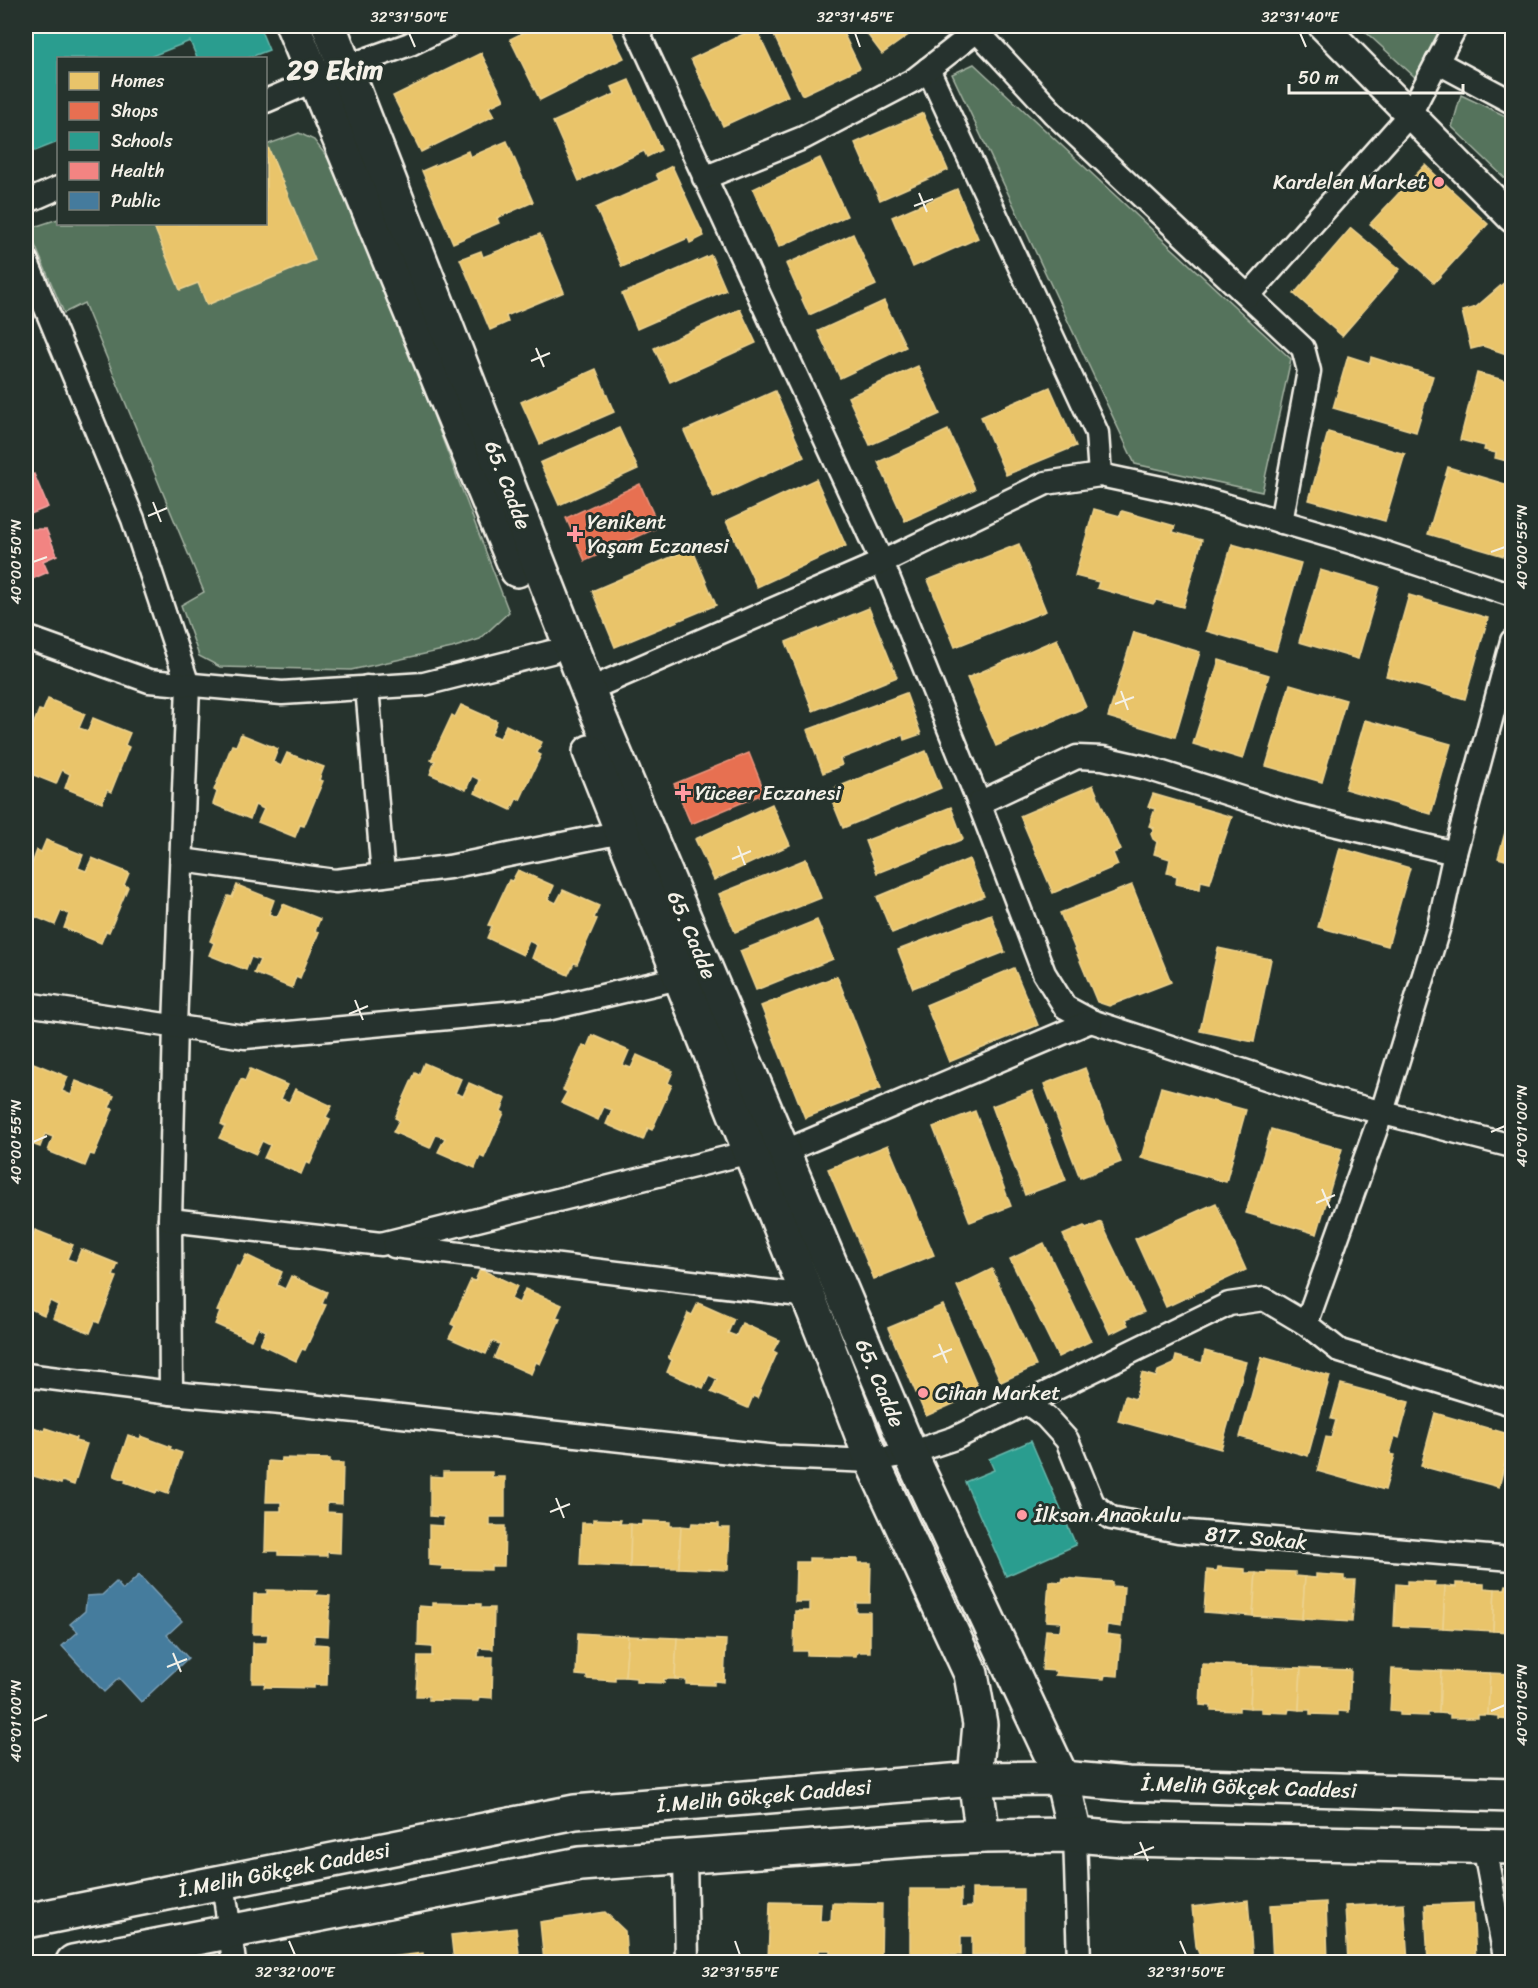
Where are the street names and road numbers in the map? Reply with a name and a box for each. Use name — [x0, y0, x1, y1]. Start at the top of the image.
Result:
street label: 65. Cadde — [474, 435, 542, 535]
street label: 65. Cadde — [656, 885, 728, 985]
street label: 65. Cadde — [844, 1333, 916, 1433]
street label: 817. Sokak — [1203, 1515, 1309, 1561]
street label: İ.Melih Gökçek Caddesi — [1140, 1764, 1358, 1810]
street label: İ.Melih Gökçek Caddesi — [654, 1768, 874, 1824]
street label: İ.Melih Gökçek Caddesi — [174, 1831, 394, 1909]

